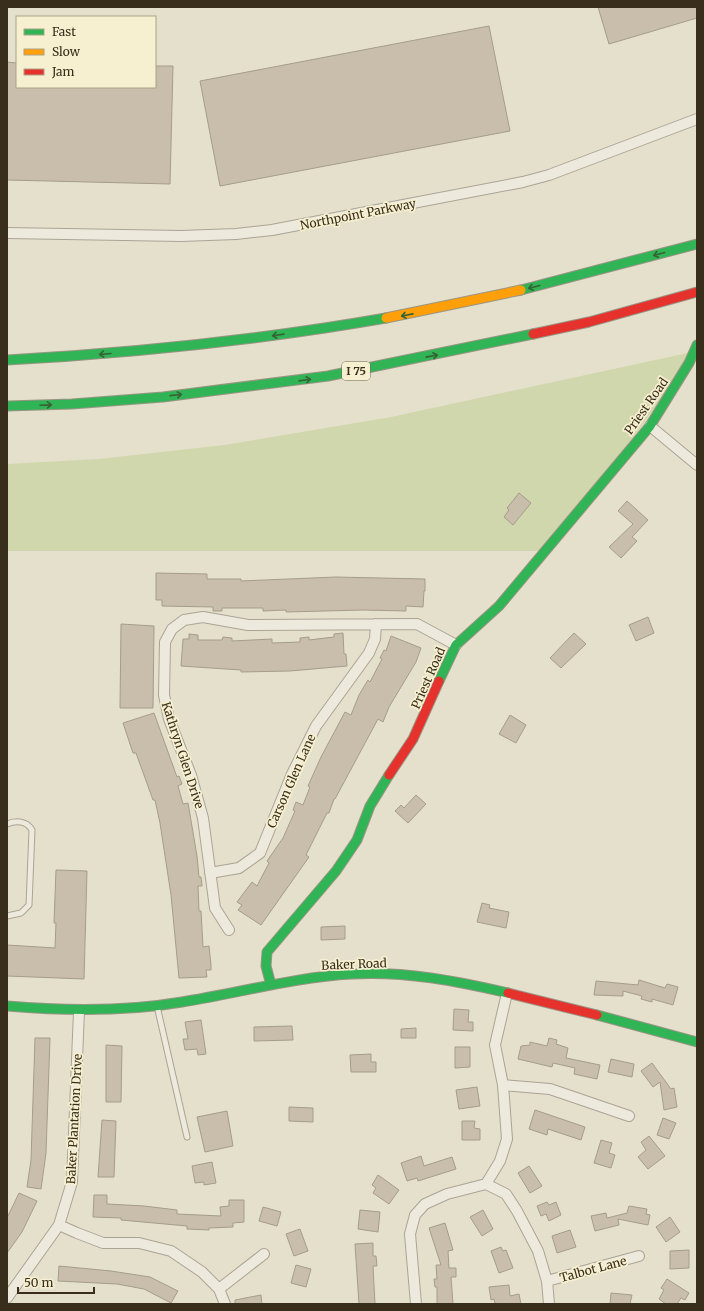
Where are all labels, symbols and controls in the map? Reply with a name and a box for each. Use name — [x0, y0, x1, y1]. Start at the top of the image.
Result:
legend — [16, 16, 156, 88]
text: Fast — [52, 24, 76, 39]
text: Slow — [52, 44, 81, 59]
text: Jam — [51, 64, 75, 79]
street label: Northpoint Parkway — [299, 195, 417, 233]
one-way arrow — [653, 251, 666, 258]
one-way arrow — [528, 284, 541, 292]
one-way arrow — [401, 311, 414, 319]
one-way arrow — [272, 331, 285, 339]
one-way arrow — [99, 351, 112, 358]
one-way arrow — [426, 351, 439, 359]
road number: I 75 — [342, 362, 370, 380]
street label: Priest Road — [621, 375, 671, 437]
one-way arrow — [298, 376, 311, 383]
one-way arrow — [169, 392, 182, 399]
one-way arrow — [39, 401, 52, 408]
street label: Priest Road — [408, 645, 448, 711]
street label: Kathryn Glen Drive — [159, 700, 207, 810]
street label: Carson Glen Lane — [264, 732, 318, 830]
street label: Baker Road — [321, 955, 387, 973]
street label: Baker Plantation Drive — [63, 1053, 85, 1185]
street label: Talbot Lane — [558, 1253, 628, 1285]
scale bar — [18, 1269, 94, 1295]
text: 50 m — [24, 1275, 53, 1290]

